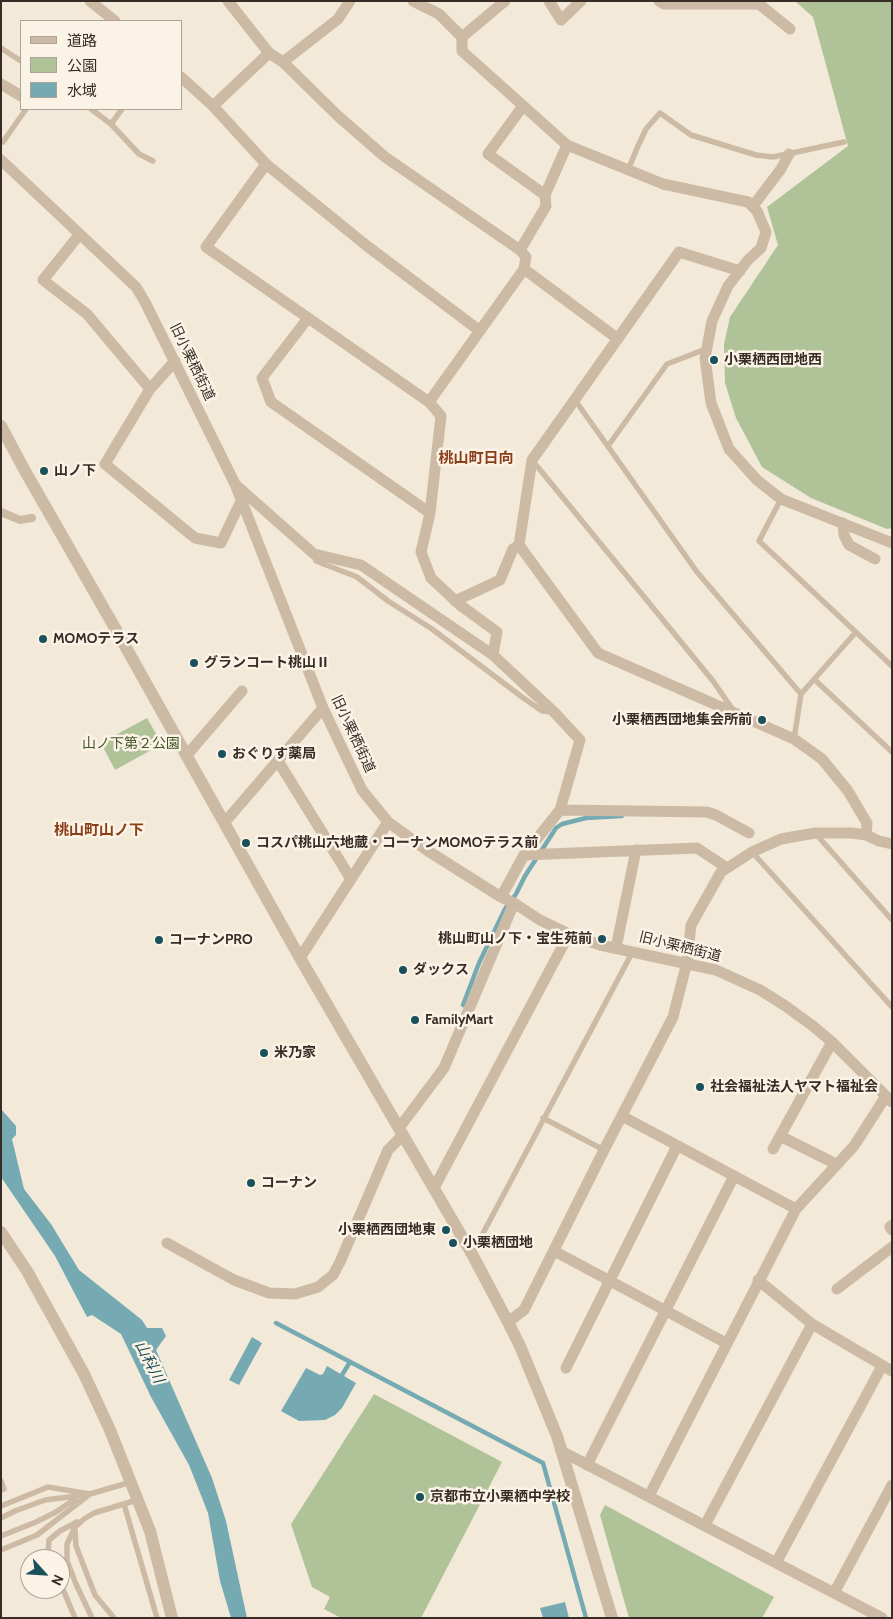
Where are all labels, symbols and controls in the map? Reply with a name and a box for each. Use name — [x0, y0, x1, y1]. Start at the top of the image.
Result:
legend — [20, 20, 182, 110]
text: 道路 — [67, 32, 97, 50]
text: 公園 — [67, 57, 97, 75]
text: 水域 — [67, 82, 97, 100]
street label: 旧小栗栖街道 — [166, 321, 218, 403]
place label: 小栗栖西団地西 — [724, 352, 822, 368]
marker: 小栗栖西団地西 — [708, 354, 720, 366]
district label: 桃山町日向 — [439, 450, 513, 468]
place label: 山ノ下 — [54, 463, 96, 479]
marker: 山ノ下 — [38, 465, 50, 477]
place label: MOMOテラス — [53, 631, 139, 647]
marker: MOMOテラス — [37, 633, 49, 645]
place label: グランコート桃山Ⅱ — [204, 655, 330, 671]
marker: グランコート桃山Ⅱ — [188, 657, 200, 669]
street label: 旧小栗栖街道 — [328, 692, 378, 776]
place label: 小栗栖西団地集会所前 — [612, 712, 752, 728]
marker: 小栗栖西団地集会所前 — [756, 714, 768, 726]
park label: 山ノ下第２公園 — [82, 736, 180, 752]
place label: おぐりす薬局 — [232, 746, 316, 762]
marker: おぐりす薬局 — [216, 748, 228, 760]
district label: 桃山町山ノ下 — [54, 822, 144, 840]
place label: コスパ桃山六地蔵・コーナンMOMOテラス前 — [256, 835, 538, 851]
marker: コスパ桃山六地蔵・コーナンMOMOテラス前 — [240, 837, 252, 849]
street label: 旧小栗栖街道 — [637, 929, 723, 965]
place label: 桃山町山ノ下・宝生苑前 — [438, 931, 592, 947]
place label: コーナンPRO — [169, 932, 253, 948]
marker: 桃山町山ノ下・宝生苑前 — [596, 933, 608, 945]
marker: コーナンPRO — [153, 934, 165, 946]
place label: ダックス — [413, 962, 469, 978]
marker: ダックス — [397, 964, 409, 976]
place label: FamilyMart — [425, 1012, 493, 1028]
marker: FamilyMart — [409, 1014, 421, 1026]
place label: 米乃家 — [274, 1045, 316, 1061]
marker: 米乃家 — [258, 1047, 270, 1059]
place label: 社会福祉法人ヤマト福祉会 — [710, 1079, 878, 1095]
marker: 社会福祉法人ヤマト福祉会 — [694, 1081, 706, 1093]
place label: コーナン — [261, 1175, 317, 1191]
marker: コーナン — [245, 1177, 257, 1189]
place label: 小栗栖西団地東 — [338, 1222, 436, 1238]
marker: 小栗栖西団地東 — [440, 1224, 452, 1236]
place label: 小栗栖団地 — [463, 1235, 533, 1251]
marker: 小栗栖団地 — [447, 1237, 459, 1249]
water label: 山科川 — [131, 1338, 167, 1386]
place label: 京都市立小栗栖中学校 — [430, 1489, 570, 1505]
marker: 京都市立小栗栖中学校 — [414, 1491, 426, 1503]
north arrow — [20, 1549, 70, 1599]
text: N — [47, 1572, 68, 1589]

